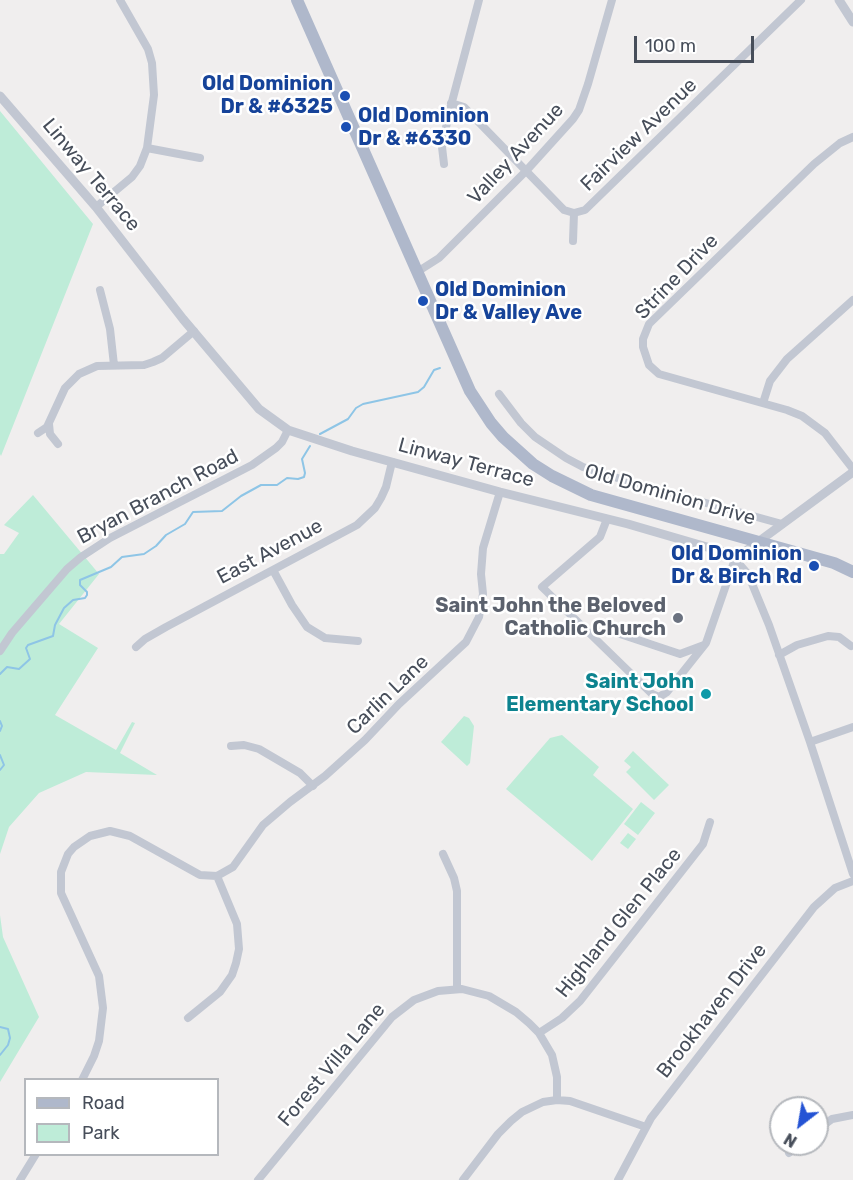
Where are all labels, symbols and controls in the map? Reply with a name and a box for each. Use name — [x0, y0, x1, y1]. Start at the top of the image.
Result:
scale bar — [637, 24, 757, 62]
text: 100 m — [645, 35, 696, 57]
place label: Old Dominion Dr & #6325 — [202, 72, 333, 119]
street label: Fairview Avenue — [576, 73, 702, 197]
marker: Old Dominion Dr & #6325 — [338, 89, 352, 103]
street label: Valley Avenue — [463, 98, 569, 210]
place label: Old Dominion Dr & #6330 — [358, 104, 489, 151]
street label: Linway Terrace — [37, 114, 145, 236]
marker: Old Dominion Dr & #6330 — [339, 120, 353, 134]
street label: Strine Drive — [630, 229, 724, 325]
place label: Old Dominion Dr & Valley Ave — [435, 278, 582, 325]
marker: Old Dominion Dr & Valley Ave — [416, 294, 430, 308]
street label: Linway Terrace — [395, 433, 537, 493]
street label: Bryan Branch Road — [73, 444, 243, 550]
street label: Old Dominion Drive — [582, 459, 758, 531]
street label: East Avenue — [213, 514, 327, 590]
place label: Old Dominion Dr & Birch Rd — [671, 542, 802, 589]
marker: Old Dominion Dr & Birch Rd — [807, 559, 821, 573]
place label: Saint John the Beloved Catholic Church — [435, 594, 666, 641]
marker: Saint John the Beloved Catholic Church — [671, 611, 685, 625]
street label: Carlin Lane — [342, 650, 434, 740]
place label: Saint John Elementary School — [506, 670, 694, 717]
marker: Saint John Elementary School — [699, 687, 713, 701]
street label: Highland Glen Place — [551, 843, 687, 1003]
street label: Brookhaven Drive — [652, 939, 772, 1083]
street label: Forest Villa Lane — [273, 998, 391, 1132]
legend — [24, 1078, 219, 1156]
text: Road — [82, 1092, 125, 1114]
north arrow — [769, 1096, 829, 1156]
text: Park — [82, 1122, 119, 1144]
text: N — [781, 1129, 800, 1151]

